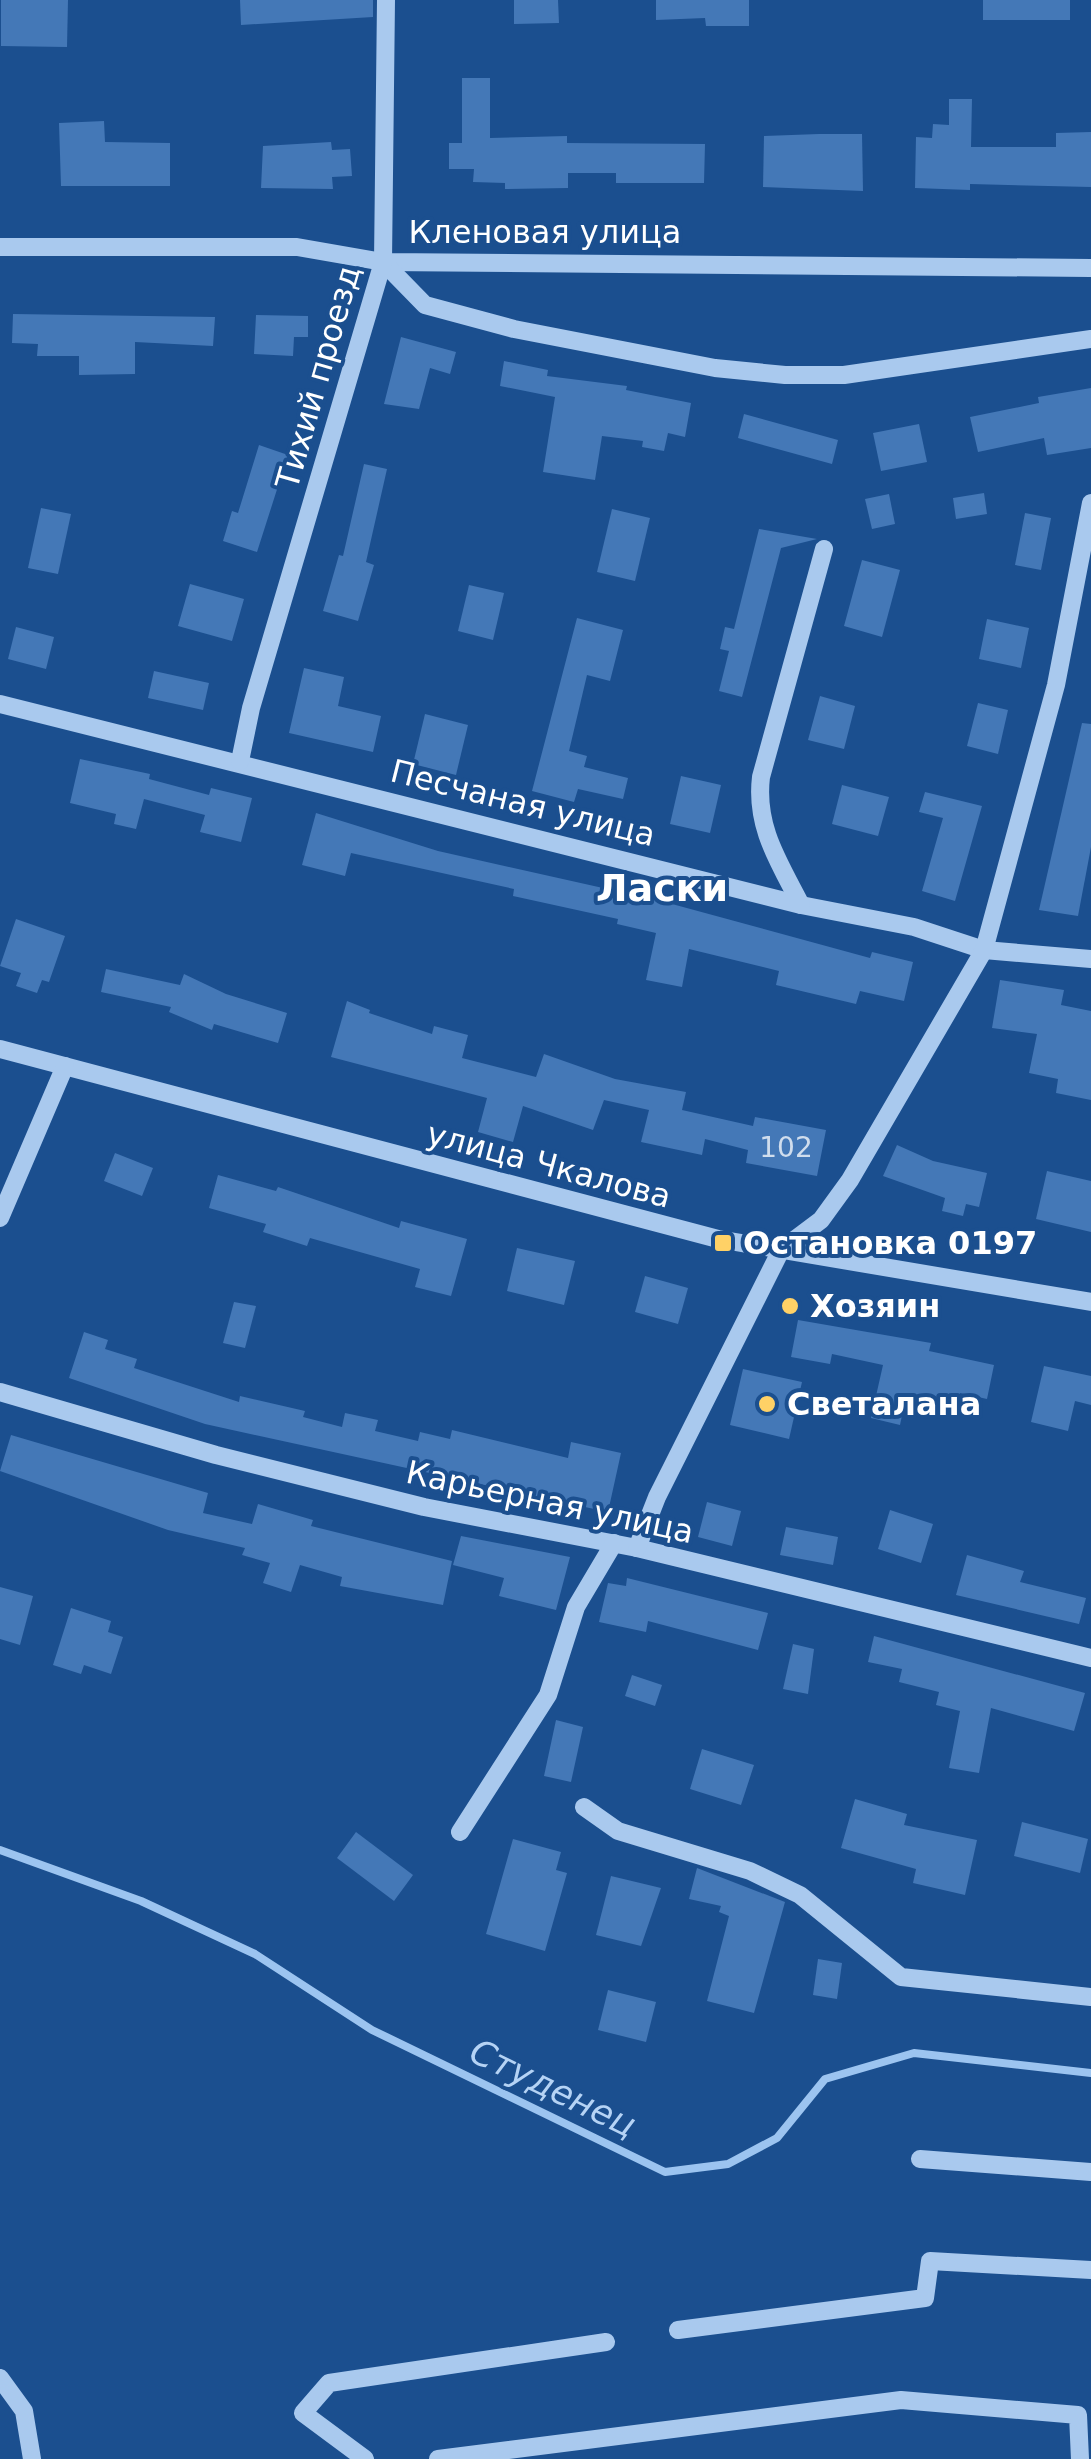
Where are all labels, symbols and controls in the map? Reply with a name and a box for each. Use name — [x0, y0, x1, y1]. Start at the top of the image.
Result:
street label: Кленовая улица — [409, 213, 681, 251]
street label: Тихий проезд — [268, 261, 368, 494]
street label: Песчаная улица — [387, 752, 659, 854]
district label: Ласки — [596, 866, 728, 910]
street label: улица Чкалова — [423, 1114, 675, 1216]
house number: 102 — [759, 1131, 813, 1164]
place label: Остановка 0197 — [743, 1224, 1037, 1262]
marker: Остановка 0197 — [712, 1232, 734, 1254]
place label: Хозяин — [810, 1287, 940, 1325]
marker: Хозяин — [779, 1295, 801, 1317]
place label: Светалана — [787, 1385, 981, 1423]
marker: Светалана — [756, 1393, 778, 1415]
street label: Карьерная улица — [403, 1453, 697, 1551]
water label: Студенец — [464, 2031, 642, 2145]

